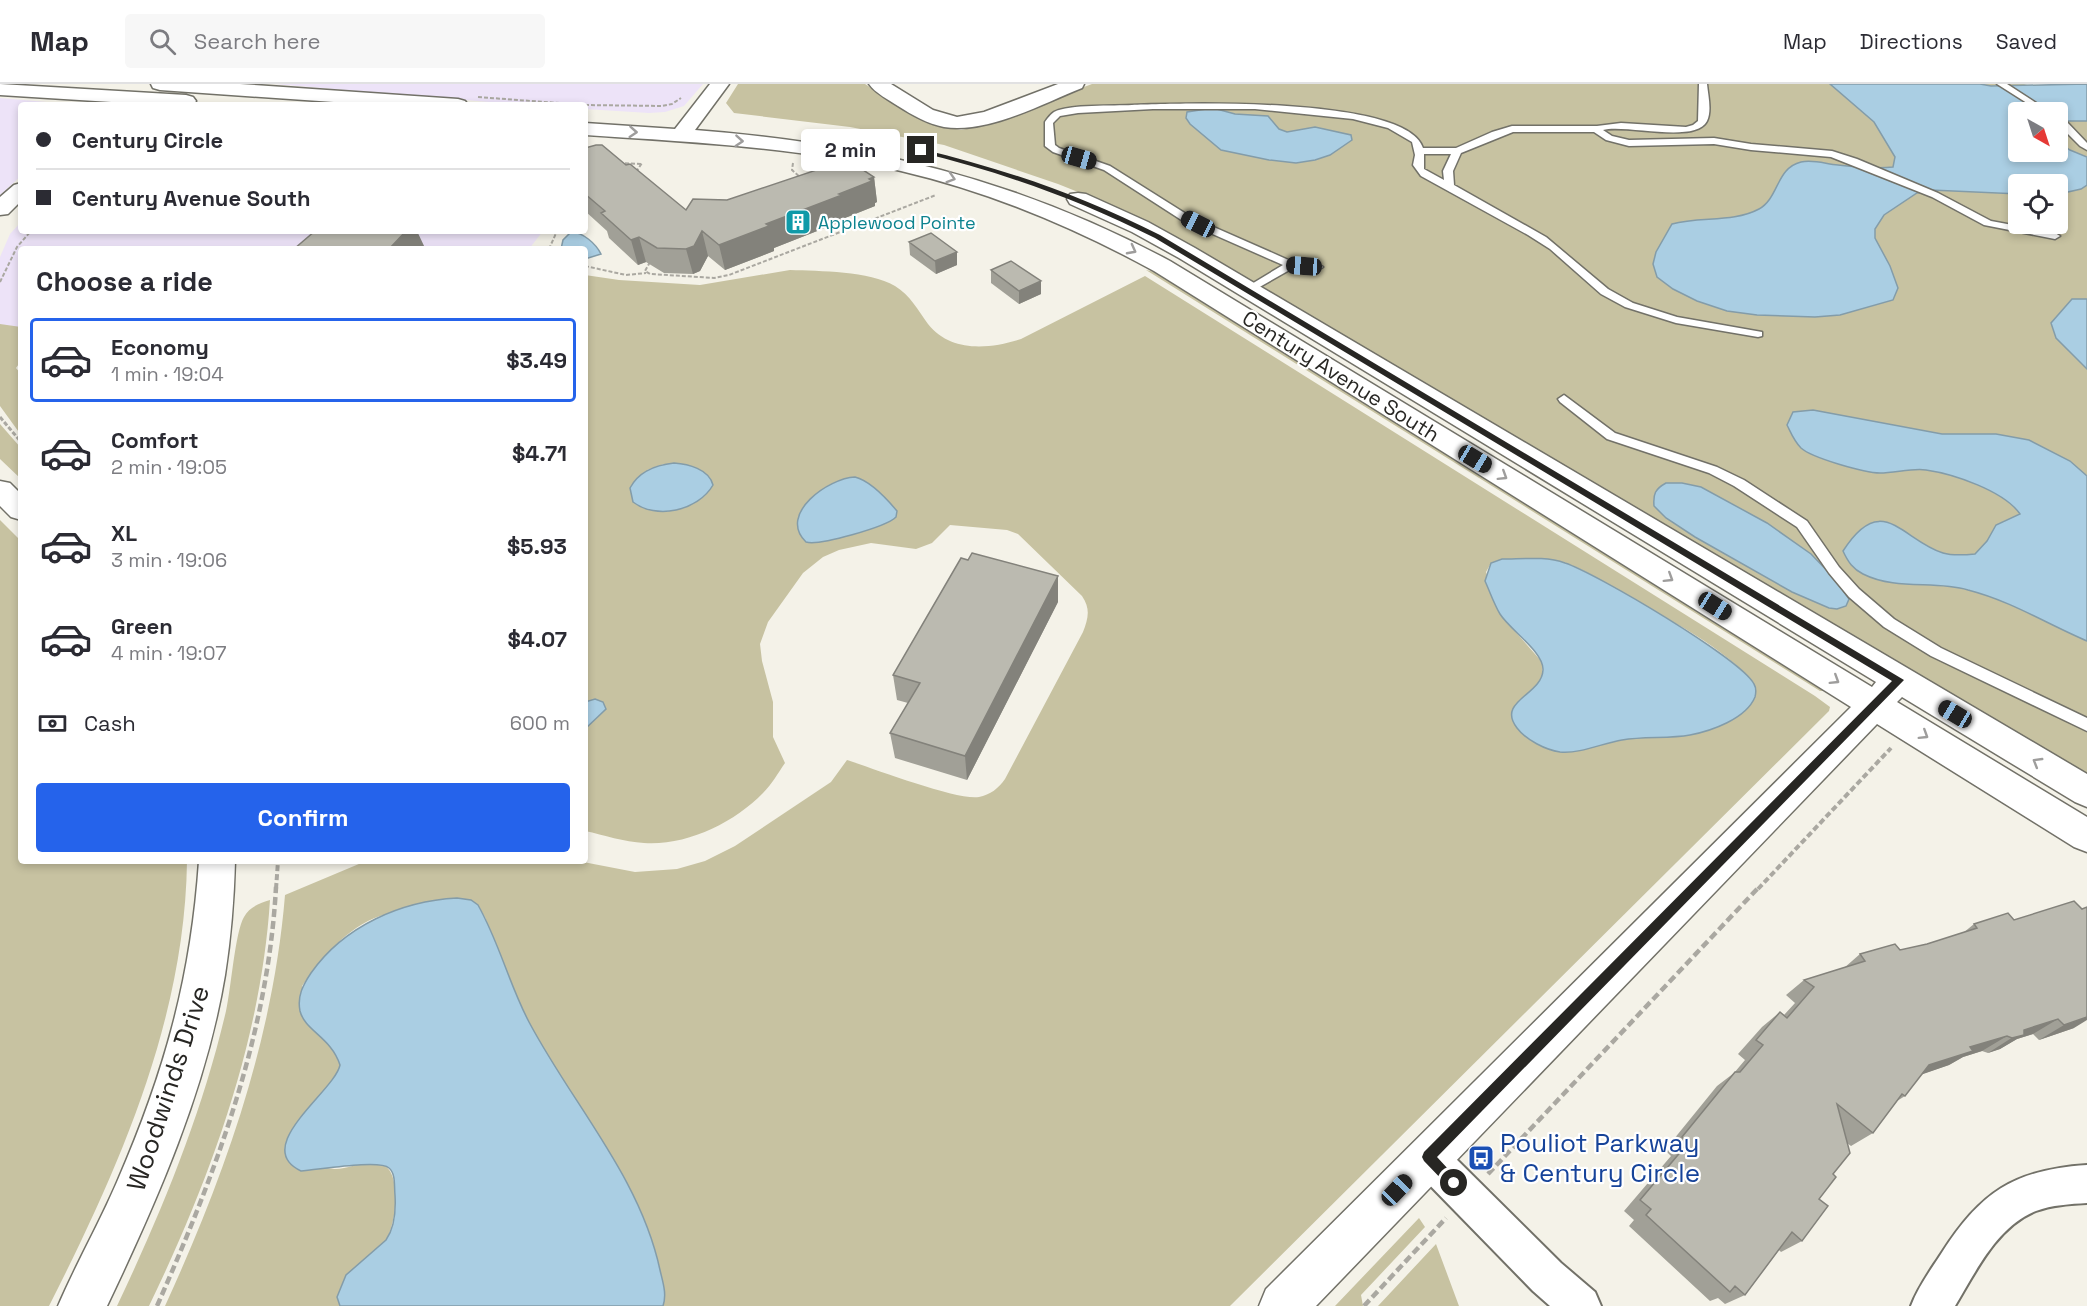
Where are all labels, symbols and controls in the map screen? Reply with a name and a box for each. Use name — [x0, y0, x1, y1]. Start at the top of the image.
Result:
search box — [125, 14, 545, 68]
text: Map — [30, 23, 89, 59]
icon: search — [146, 25, 179, 58]
text: Search here — [194, 27, 321, 55]
text: Map — [1783, 28, 1827, 55]
text: Directions — [1860, 28, 1963, 55]
text: Saved — [1996, 28, 2057, 55]
north arrow — [2008, 102, 2068, 162]
map controls — [2008, 102, 2068, 234]
text: Century Circle — [72, 126, 223, 154]
one-way arrow — [628, 126, 637, 139]
callout: 2 min — [801, 129, 900, 171]
one-way arrow — [734, 134, 743, 147]
route end — [907, 136, 934, 163]
text: 2 min — [825, 137, 876, 163]
car — [1059, 144, 1099, 172]
one-way arrow — [945, 171, 956, 183]
button: locate — [2008, 174, 2068, 234]
text: Century Avenue South — [72, 184, 311, 212]
building icon: Applewood Pointe — [783, 207, 813, 237]
car — [1178, 208, 1218, 240]
place label: Applewood Pointe — [818, 211, 976, 234]
one-way arrow — [1126, 242, 1137, 254]
car — [1285, 256, 1323, 276]
text: Choose a ride — [36, 264, 213, 299]
street label: Century Avenue South — [1237, 304, 1445, 448]
icon: car — [39, 333, 93, 387]
text: Economy — [111, 333, 209, 361]
text: $3.49 — [506, 346, 567, 374]
text: 1 min · 19:04 — [111, 361, 224, 387]
icon: car — [39, 426, 93, 480]
text: Comfort — [111, 426, 199, 454]
text: $4.71 — [512, 439, 567, 467]
car — [1455, 442, 1495, 476]
text: 2 min · 19:05 — [111, 454, 227, 480]
one-way arrow — [1497, 468, 1507, 480]
icon: car — [39, 519, 93, 573]
text: XL — [111, 519, 137, 547]
text: $5.93 — [507, 532, 567, 560]
text: 3 min · 19:06 — [111, 547, 227, 573]
one-way arrow — [1663, 570, 1673, 582]
car — [1695, 589, 1735, 623]
icon: car — [39, 612, 93, 666]
text: Green — [111, 612, 173, 640]
text: $4.07 — [507, 625, 567, 653]
text: 4 min · 19:07 — [111, 640, 226, 666]
one-way arrow — [1829, 673, 1839, 685]
car — [1935, 697, 1975, 731]
icon: cash — [36, 707, 69, 740]
text: Cash — [84, 709, 136, 737]
text: 600 m — [510, 710, 570, 736]
one-way arrow — [1918, 728, 1928, 740]
one-way arrow — [2033, 758, 2043, 770]
button: Confirm — [36, 783, 570, 852]
street label: Woodwinds Drive — [119, 981, 217, 1195]
place label: Pouliot Parkway & Century Circle — [1500, 1126, 1700, 1190]
bus stop icon: Pouliot Parkway & Century Circle — [1466, 1143, 1496, 1173]
route start — [1440, 1169, 1467, 1196]
car — [1378, 1171, 1416, 1209]

